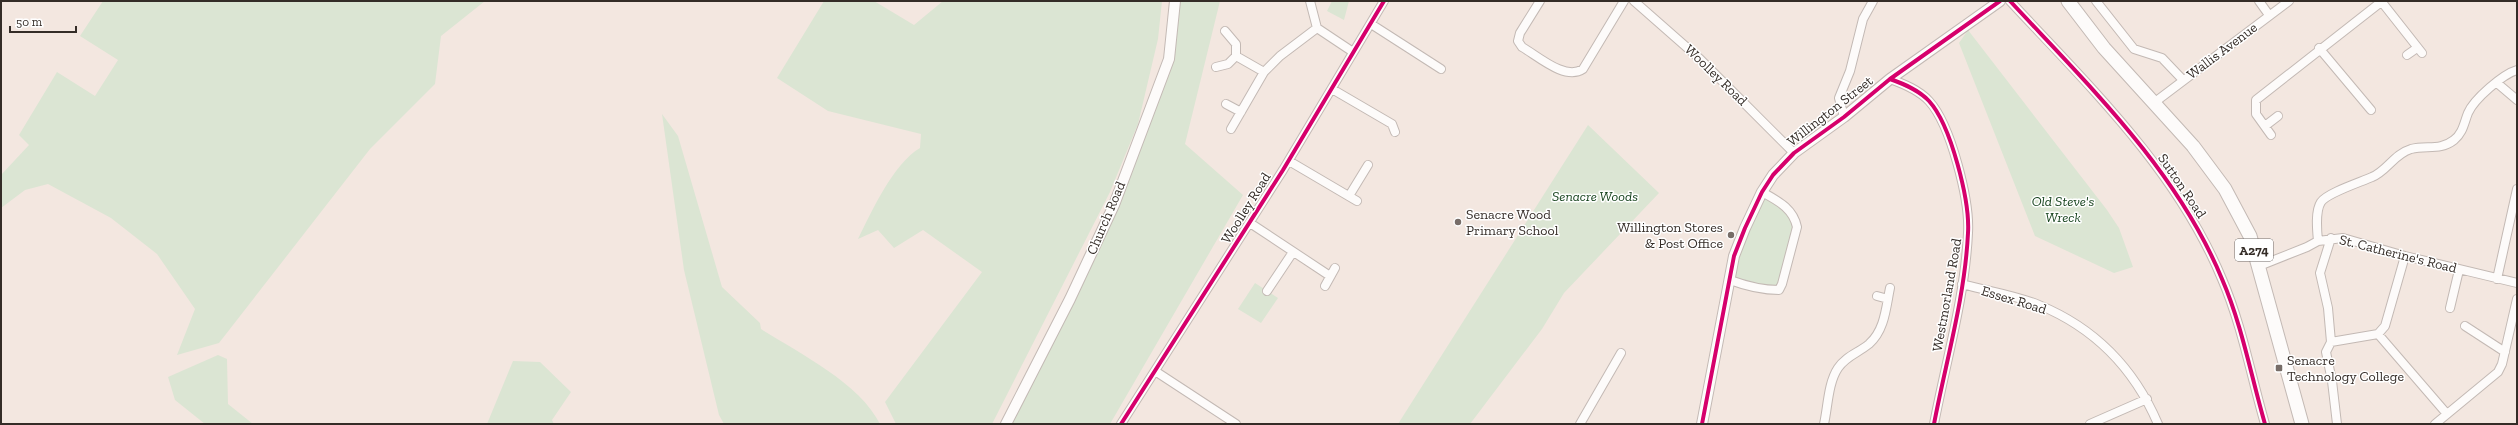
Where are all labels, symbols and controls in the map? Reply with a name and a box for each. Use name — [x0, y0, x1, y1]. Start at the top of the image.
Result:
scale bar — [10, 8, 76, 34]
text: 50 m — [16, 15, 43, 29]
street label: Wallis Avenue — [2183, 19, 2261, 83]
street label: Woolley Road — [1681, 41, 1751, 109]
street label: Willington Street — [1784, 72, 1877, 150]
street label: Sutton Road — [2154, 150, 2210, 222]
street label: Woolley Road — [1217, 169, 1275, 247]
street label: Church Road — [1083, 178, 1129, 257]
park label: Senacre Woods — [1552, 188, 1638, 205]
park label: Old Steve's Wreck — [2032, 193, 2095, 226]
place label: Senacre Wood Primary School — [1466, 206, 1559, 239]
marker: Senacre Wood Primary School — [1453, 217, 1463, 227]
place label: Willington Stores & Post Office — [1617, 219, 1723, 252]
marker: Willington Stores & Post Office — [1726, 230, 1736, 240]
street label: St. Catherine's Road — [2337, 231, 2459, 277]
street label: Westmorland Road — [1929, 237, 1965, 353]
road number: A274 — [2235, 239, 2273, 261]
street label: Essex Road — [1979, 282, 2049, 318]
place label: Senacre Technology College — [2287, 352, 2404, 385]
marker: Senacre Technology College — [2274, 363, 2284, 373]

